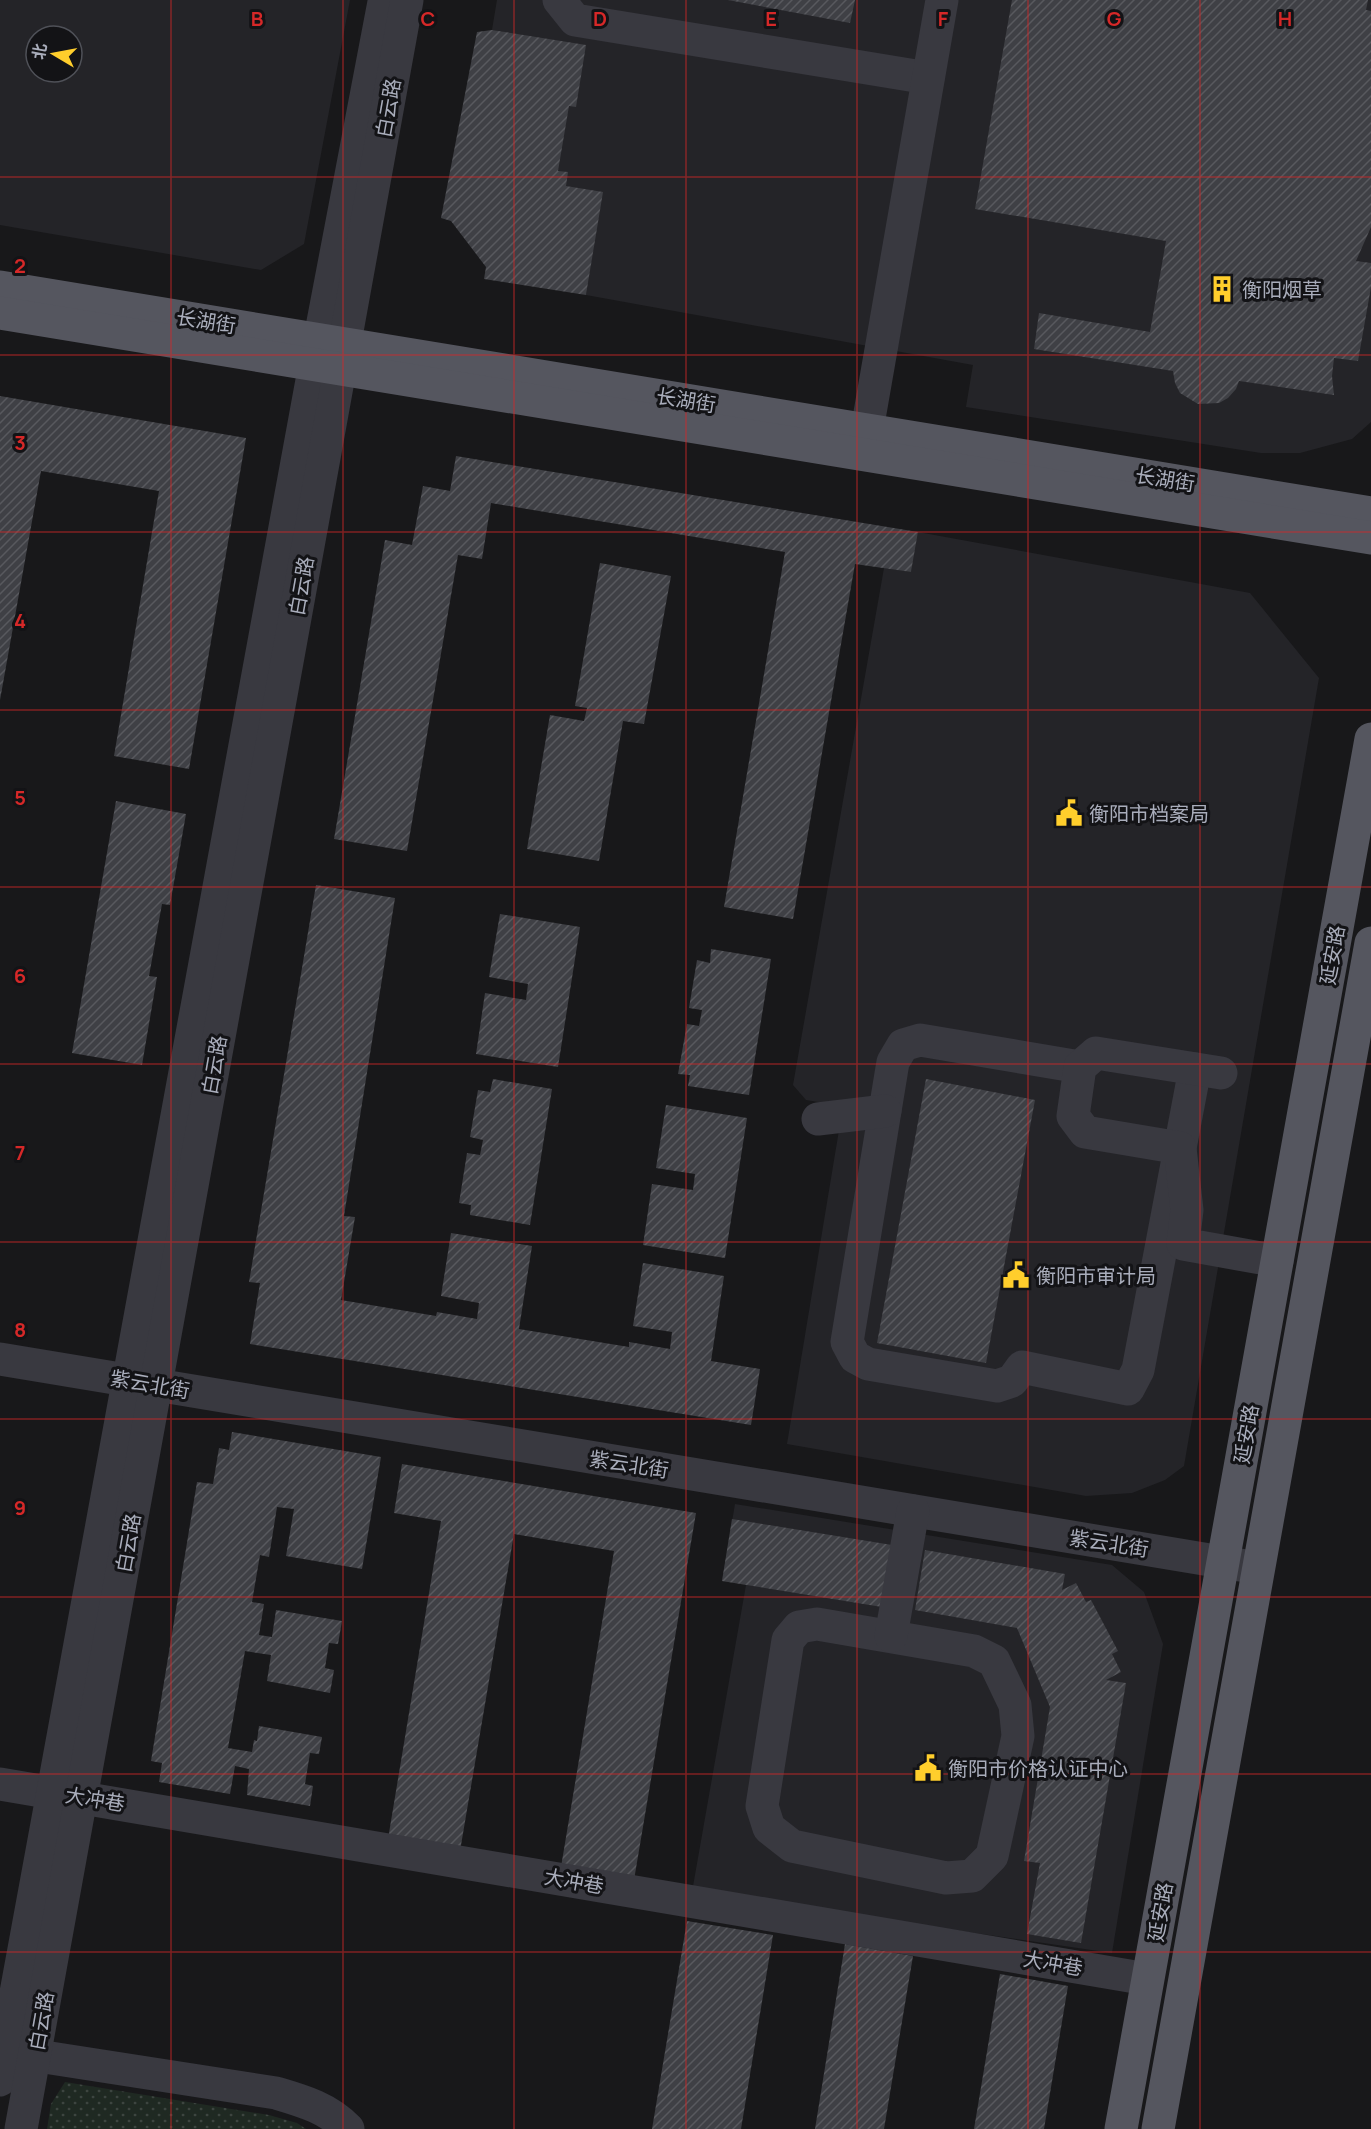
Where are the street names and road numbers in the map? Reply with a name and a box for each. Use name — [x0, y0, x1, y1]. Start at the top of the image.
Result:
street label: 白云路 — [369, 76, 407, 140]
street label: 长湖街 — [174, 303, 238, 339]
street label: 长湖街 — [654, 382, 718, 418]
street label: 长湖街 — [1133, 461, 1197, 497]
street label: 白云路 — [282, 554, 320, 618]
street label: 延安路 — [1313, 923, 1351, 987]
street label: 白云路 — [195, 1033, 233, 1097]
street label: 紫云北街 — [108, 1364, 192, 1404]
street label: 延安路 — [1227, 1402, 1265, 1466]
street label: 紫云北街 — [587, 1444, 671, 1484]
street label: 白云路 — [109, 1511, 147, 1575]
street label: 紫云北街 — [1067, 1523, 1151, 1563]
street label: 大冲巷 — [63, 1781, 127, 1817]
street label: 大冲巷 — [542, 1862, 606, 1900]
street label: 延安路 — [1141, 1880, 1179, 1944]
street label: 大冲巷 — [1021, 1944, 1085, 1982]
street label: 白云路 — [22, 1989, 60, 2053]

